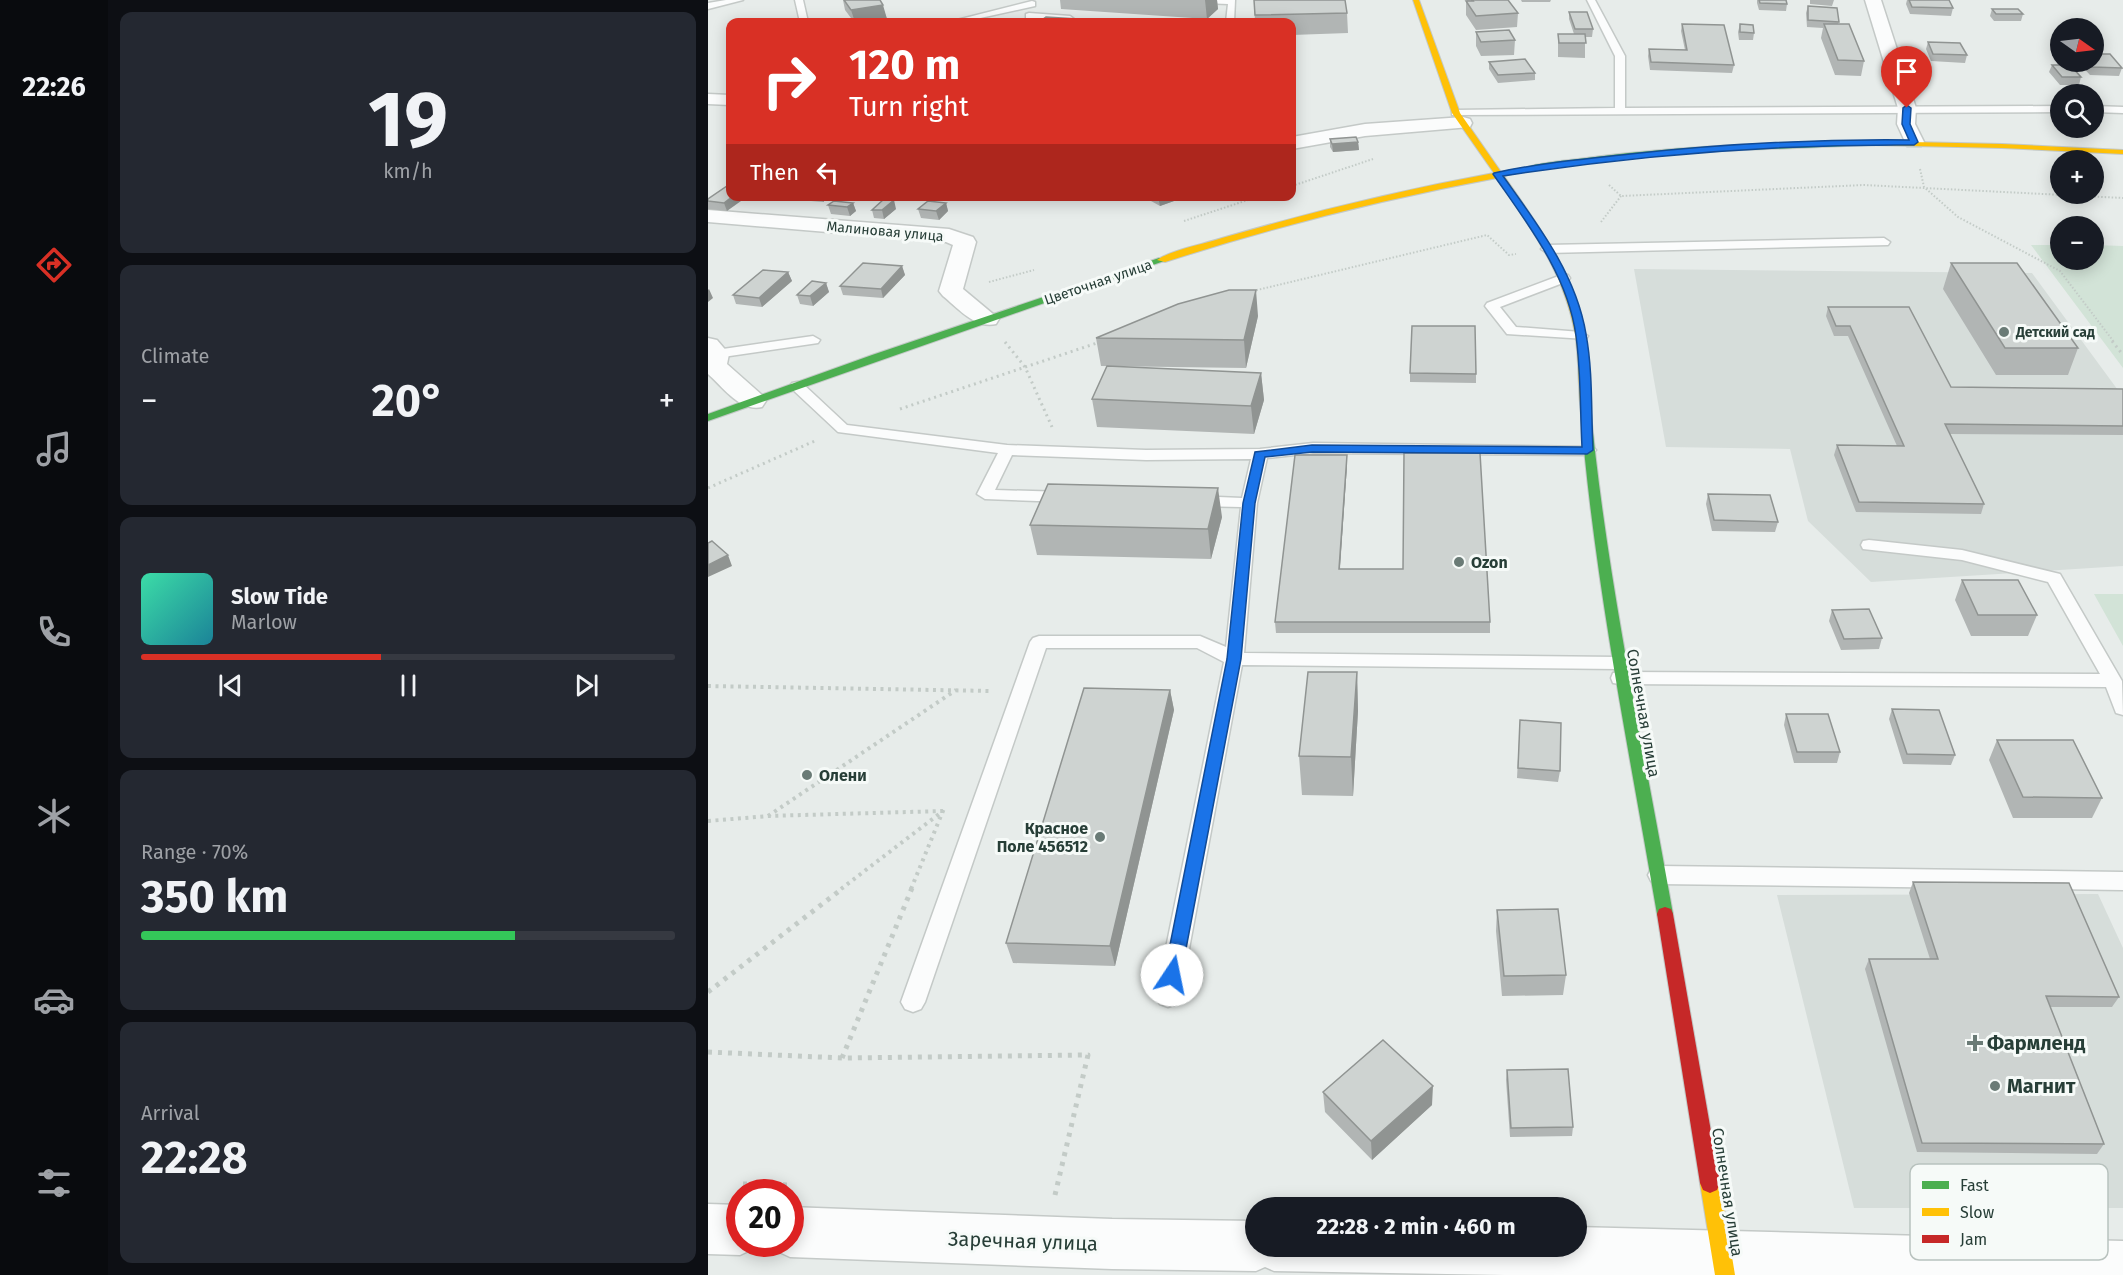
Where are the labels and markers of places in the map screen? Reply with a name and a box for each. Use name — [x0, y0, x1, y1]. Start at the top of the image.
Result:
pin — [1881, 46, 1932, 108]
place label: Детский сад — [2015, 324, 2095, 341]
marker: Детский сад — [1997, 325, 2011, 339]
place label: Ozon — [1471, 553, 1508, 572]
marker: Ozon — [1452, 555, 1466, 569]
place label: Олени — [819, 766, 867, 785]
marker: Олени — [800, 768, 814, 782]
place label: Красное Поле 456512 — [997, 819, 1088, 856]
marker: Красное Поле 456512 — [1093, 830, 1107, 844]
place label: Фармленд — [1987, 1031, 2085, 1055]
marker: Фармленд — [1968, 1036, 1982, 1050]
place label: Магнит — [2007, 1074, 2076, 1098]
marker: Магнит — [1988, 1079, 2002, 1093]

